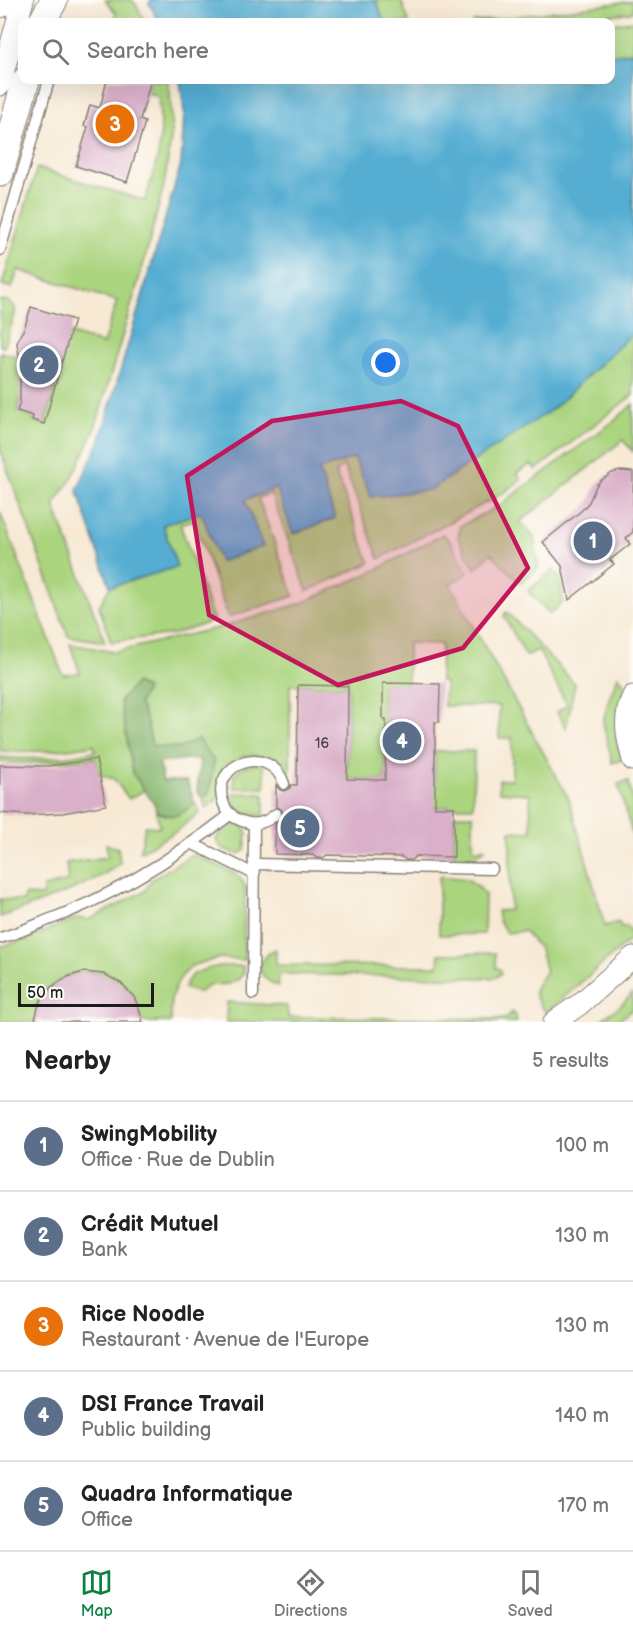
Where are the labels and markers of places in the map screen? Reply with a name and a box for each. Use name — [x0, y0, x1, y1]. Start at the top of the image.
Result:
pin: 3 — [96, 102, 134, 146]
pin: 2 — [20, 342, 58, 388]
pin: 1 — [574, 518, 612, 564]
pin: 4 — [382, 718, 422, 764]
pin: 5 — [280, 806, 320, 850]

